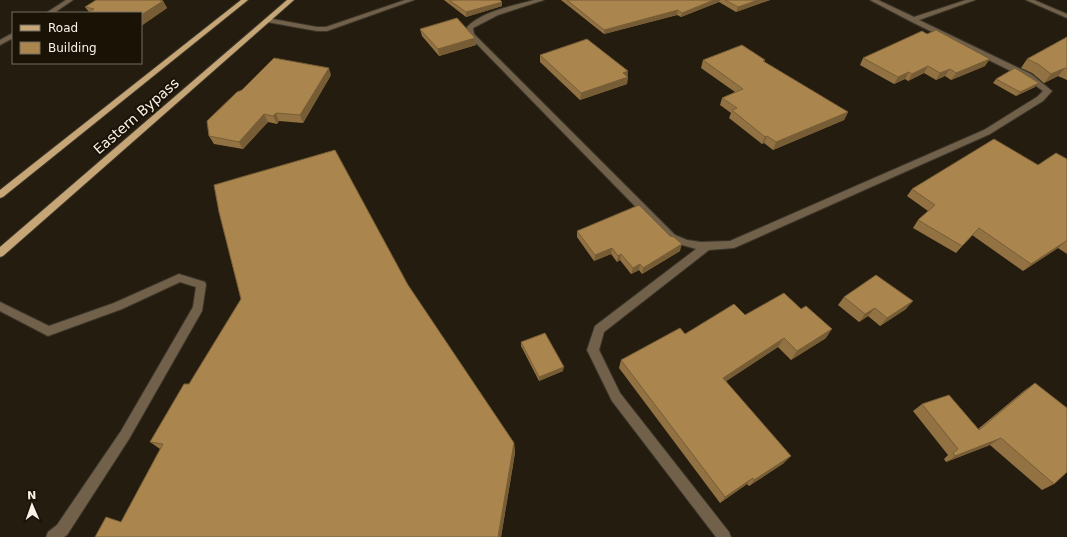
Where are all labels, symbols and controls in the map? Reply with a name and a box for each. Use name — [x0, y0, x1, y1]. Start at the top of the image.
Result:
legend — [12, 12, 142, 64]
text: Road — [48, 21, 78, 35]
text: Building — [48, 41, 97, 55]
street label: Eastern Bypass — [90, 75, 182, 157]
north arrow — [12, 485, 52, 525]
text: N — [27, 489, 37, 502]

